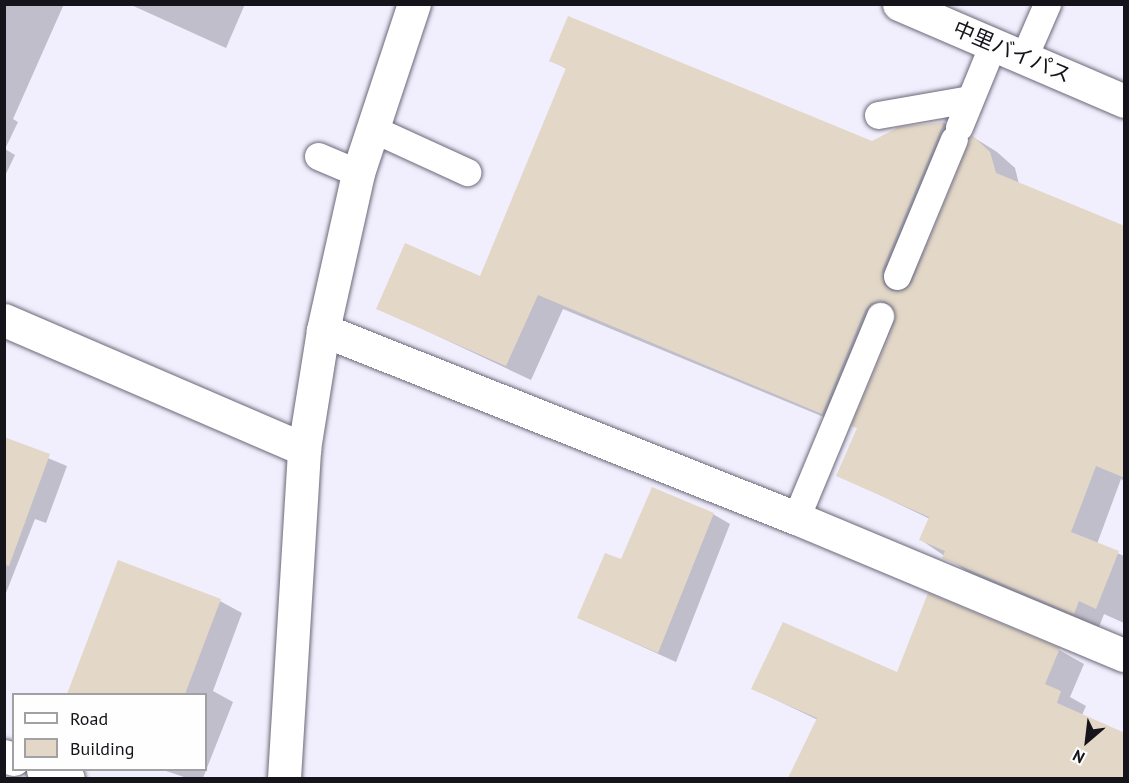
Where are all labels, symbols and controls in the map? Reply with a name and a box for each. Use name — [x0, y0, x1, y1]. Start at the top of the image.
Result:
street label: 中里バイパス — [949, 16, 1075, 88]
legend — [12, 693, 207, 771]
text: Road — [70, 707, 108, 730]
north arrow — [1057, 711, 1117, 771]
text: Building — [70, 737, 134, 760]
text: N — [1069, 746, 1088, 768]

